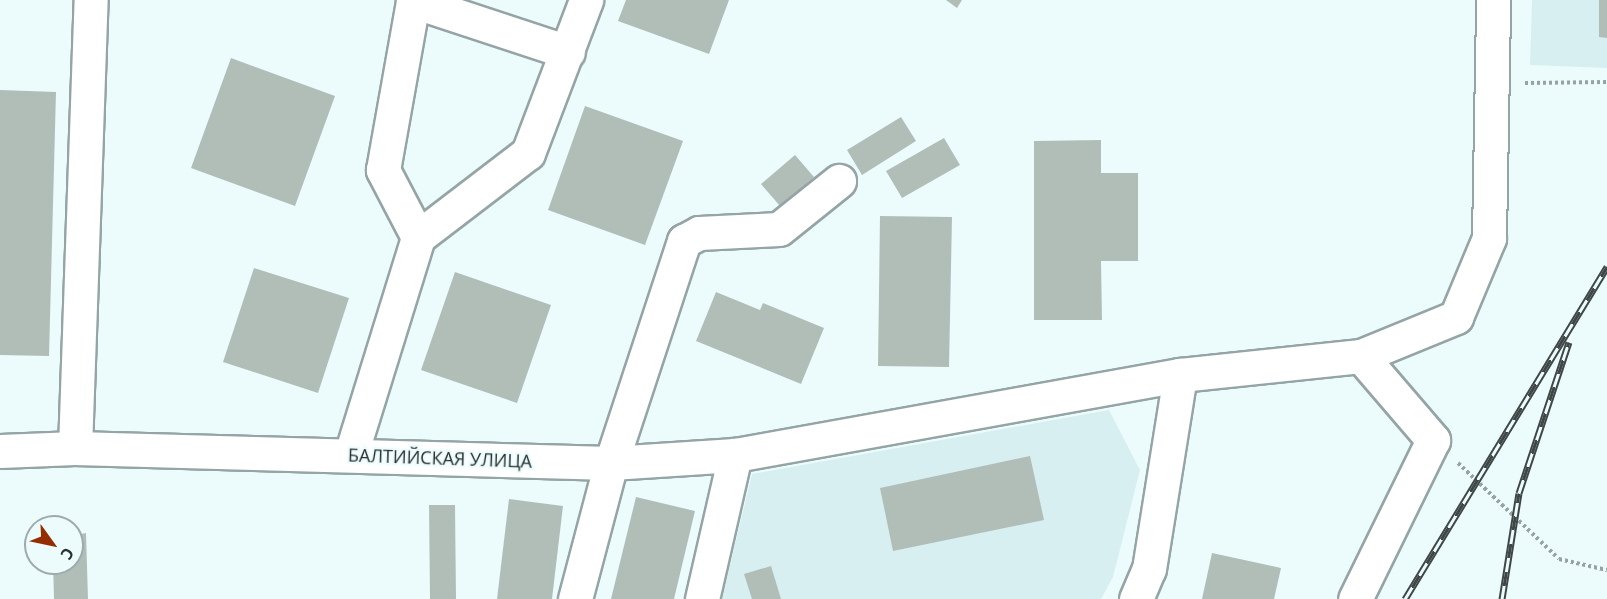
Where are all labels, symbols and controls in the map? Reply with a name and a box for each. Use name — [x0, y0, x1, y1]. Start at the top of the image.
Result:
street label: БАЛТИЙСКАЯ УЛИЦА — [348, 444, 532, 472]
north arrow — [24, 515, 84, 575]
text: С — [55, 543, 79, 564]

